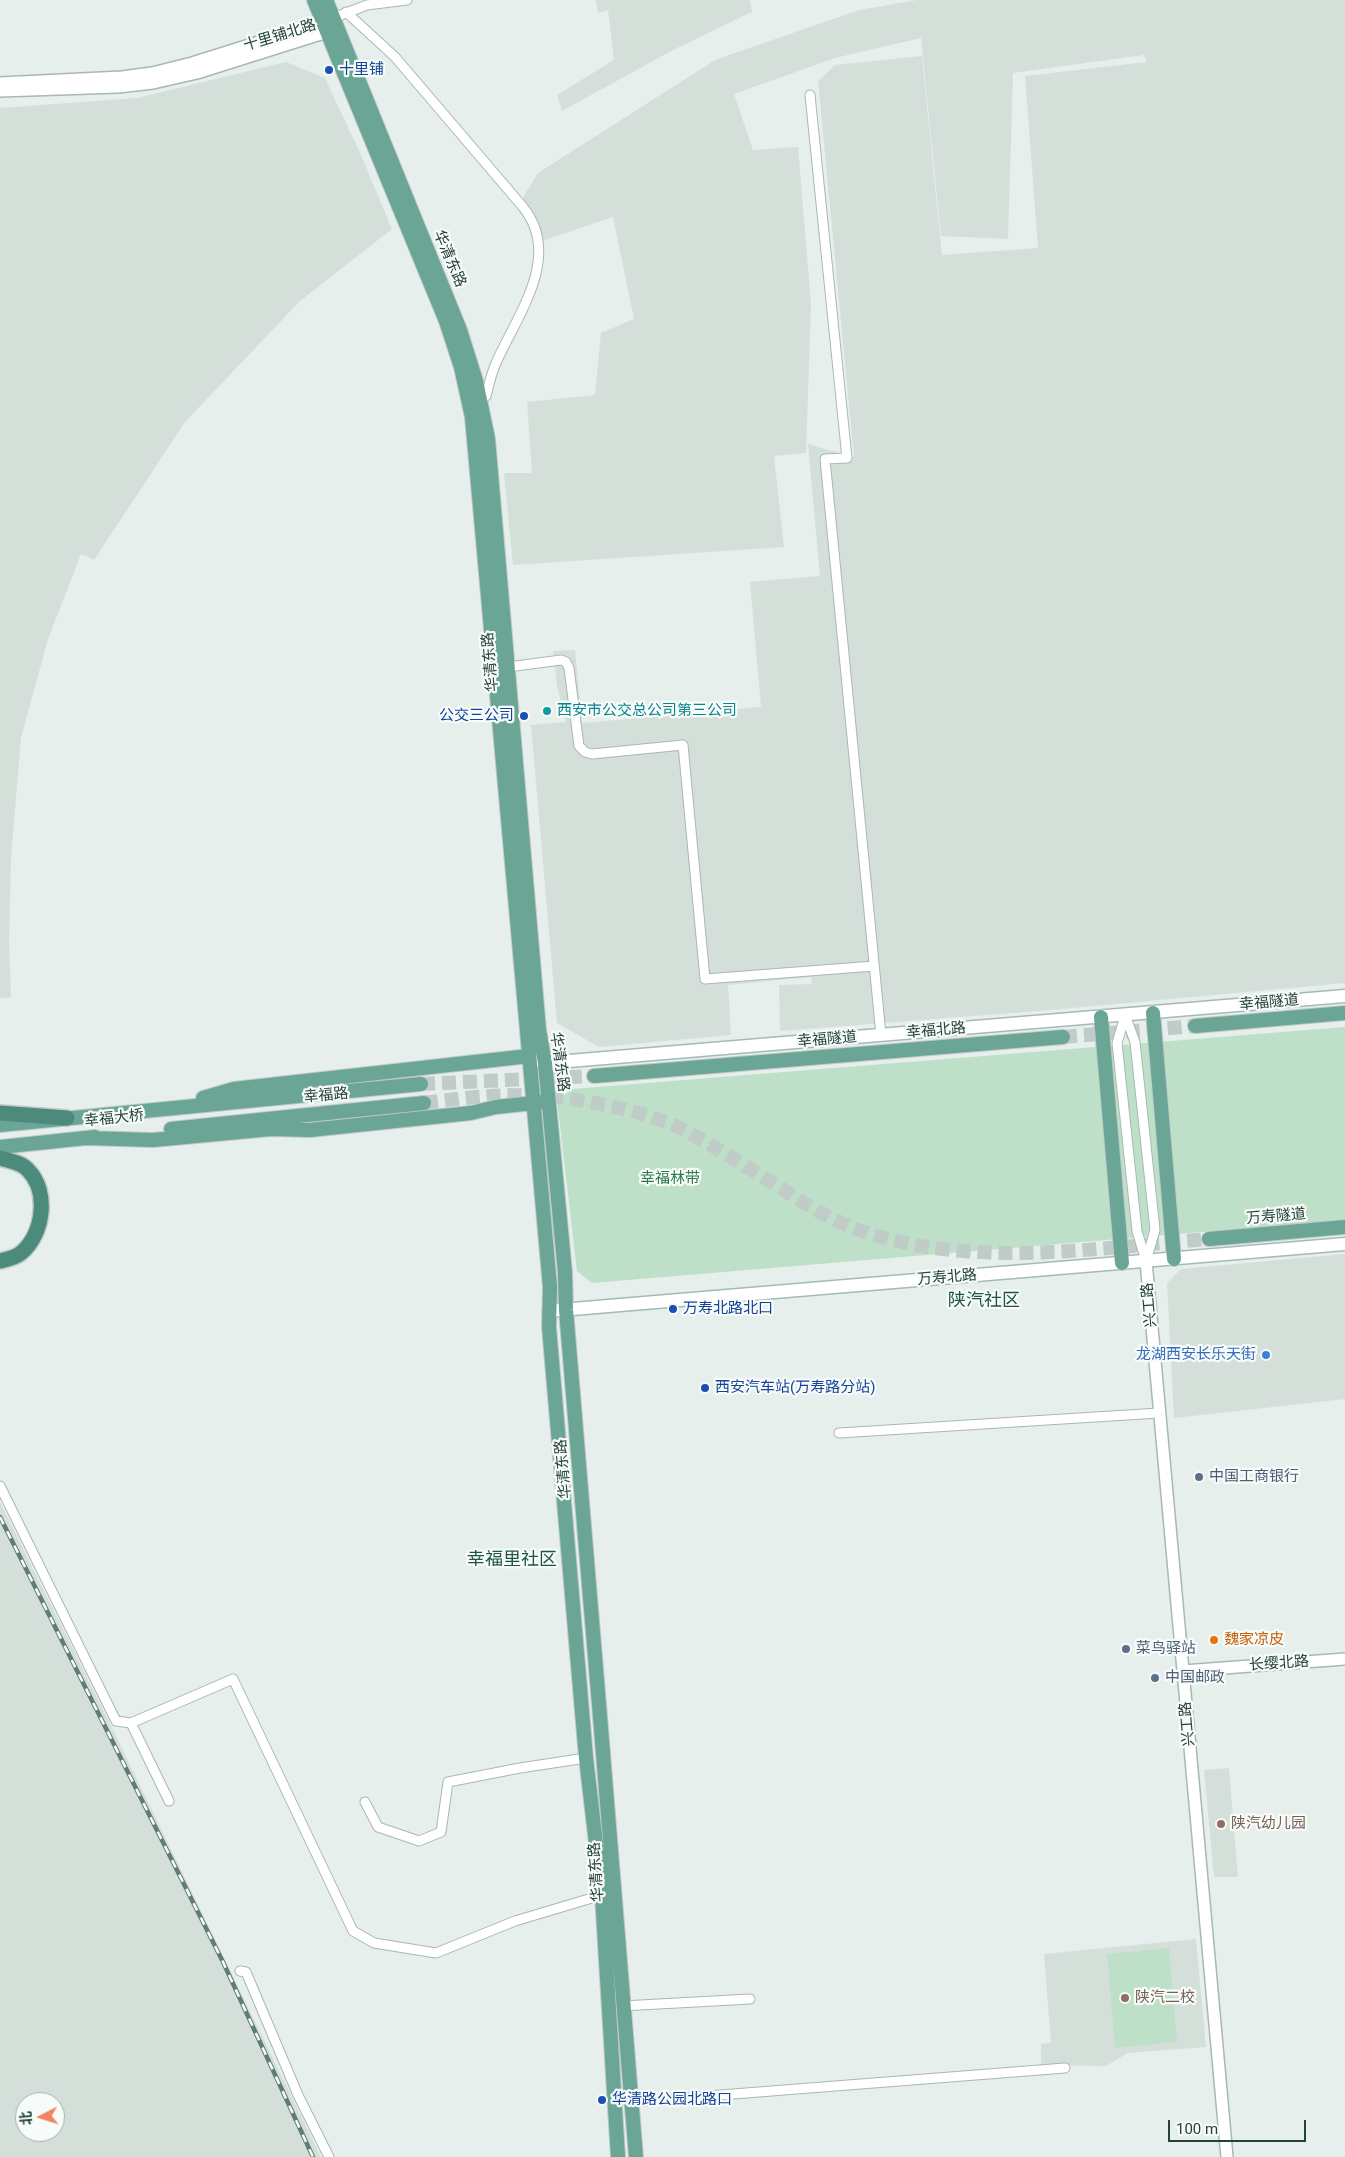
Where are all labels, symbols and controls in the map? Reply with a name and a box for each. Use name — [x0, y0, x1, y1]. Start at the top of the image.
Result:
street label: 十里铺北路 — [242, 16, 318, 56]
place label: 十里铺 — [339, 61, 384, 79]
marker: 十里铺 — [323, 64, 335, 76]
street label: 华清东路 — [429, 228, 469, 290]
street label: 华清东路 — [479, 631, 503, 693]
place label: 西安市公交总公司第三公司 — [557, 702, 737, 720]
marker: 西安市公交总公司第三公司 — [541, 705, 553, 717]
place label: 公交三公司 — [439, 707, 514, 725]
marker: 公交三公司 — [518, 710, 530, 722]
street label: 幸福隧道 — [1238, 991, 1300, 1015]
street label: 幸福北路 — [905, 1019, 967, 1043]
street label: 幸福隧道 — [796, 1028, 858, 1052]
street label: 华清东路 — [546, 1031, 572, 1093]
street label: 幸福路 — [303, 1085, 349, 1107]
street label: 幸福大桥 — [83, 1107, 145, 1131]
park label: 幸福林带 — [640, 1170, 700, 1188]
street label: 万寿隧道 — [1245, 1205, 1307, 1229]
street label: 万寿北路 — [916, 1266, 978, 1290]
street label: 兴工路 — [1139, 1282, 1161, 1328]
district label: 陕汽社区 — [948, 1290, 1020, 1312]
place label: 万寿北路北口 — [683, 1300, 773, 1318]
marker: 万寿北路北口 — [667, 1303, 679, 1315]
place label: 龙湖西安长乐天街 — [1136, 1346, 1256, 1364]
marker: 龙湖西安长乐天街 — [1260, 1349, 1272, 1361]
place label: 西安汽车站(万寿路分站) — [715, 1379, 875, 1397]
marker: 西安汽车站(万寿路分站) — [699, 1382, 711, 1394]
street label: 华清东路 — [552, 1438, 576, 1500]
place label: 中国工商银行 — [1209, 1468, 1299, 1486]
marker: 中国工商银行 — [1193, 1471, 1205, 1483]
district label: 幸福里社区 — [467, 1549, 557, 1571]
place label: 魏家凉皮 — [1224, 1631, 1284, 1649]
marker: 魏家凉皮 — [1208, 1634, 1220, 1646]
place label: 菜鸟驿站 — [1136, 1640, 1196, 1658]
marker: 菜鸟驿站 — [1120, 1643, 1132, 1655]
street label: 长缨北路 — [1248, 1653, 1310, 1675]
place label: 中国邮政 — [1165, 1669, 1225, 1687]
marker: 中国邮政 — [1149, 1672, 1161, 1684]
street label: 兴工路 — [1177, 1701, 1199, 1747]
place label: 陕汽幼儿园 — [1231, 1815, 1306, 1833]
marker: 陕汽幼儿园 — [1215, 1818, 1227, 1830]
street label: 华清东路 — [586, 1841, 608, 1903]
place label: 陕汽二校 — [1135, 1989, 1195, 2007]
marker: 陕汽二校 — [1119, 1992, 1131, 2004]
place label: 华清路公园北路口 — [612, 2091, 732, 2109]
north arrow — [15, 2092, 65, 2142]
marker: 华清路公园北路口 — [596, 2094, 608, 2106]
scale bar — [1170, 2110, 1308, 2142]
text: 北 — [17, 2111, 35, 2126]
text: 100 m — [1176, 2120, 1218, 2138]

